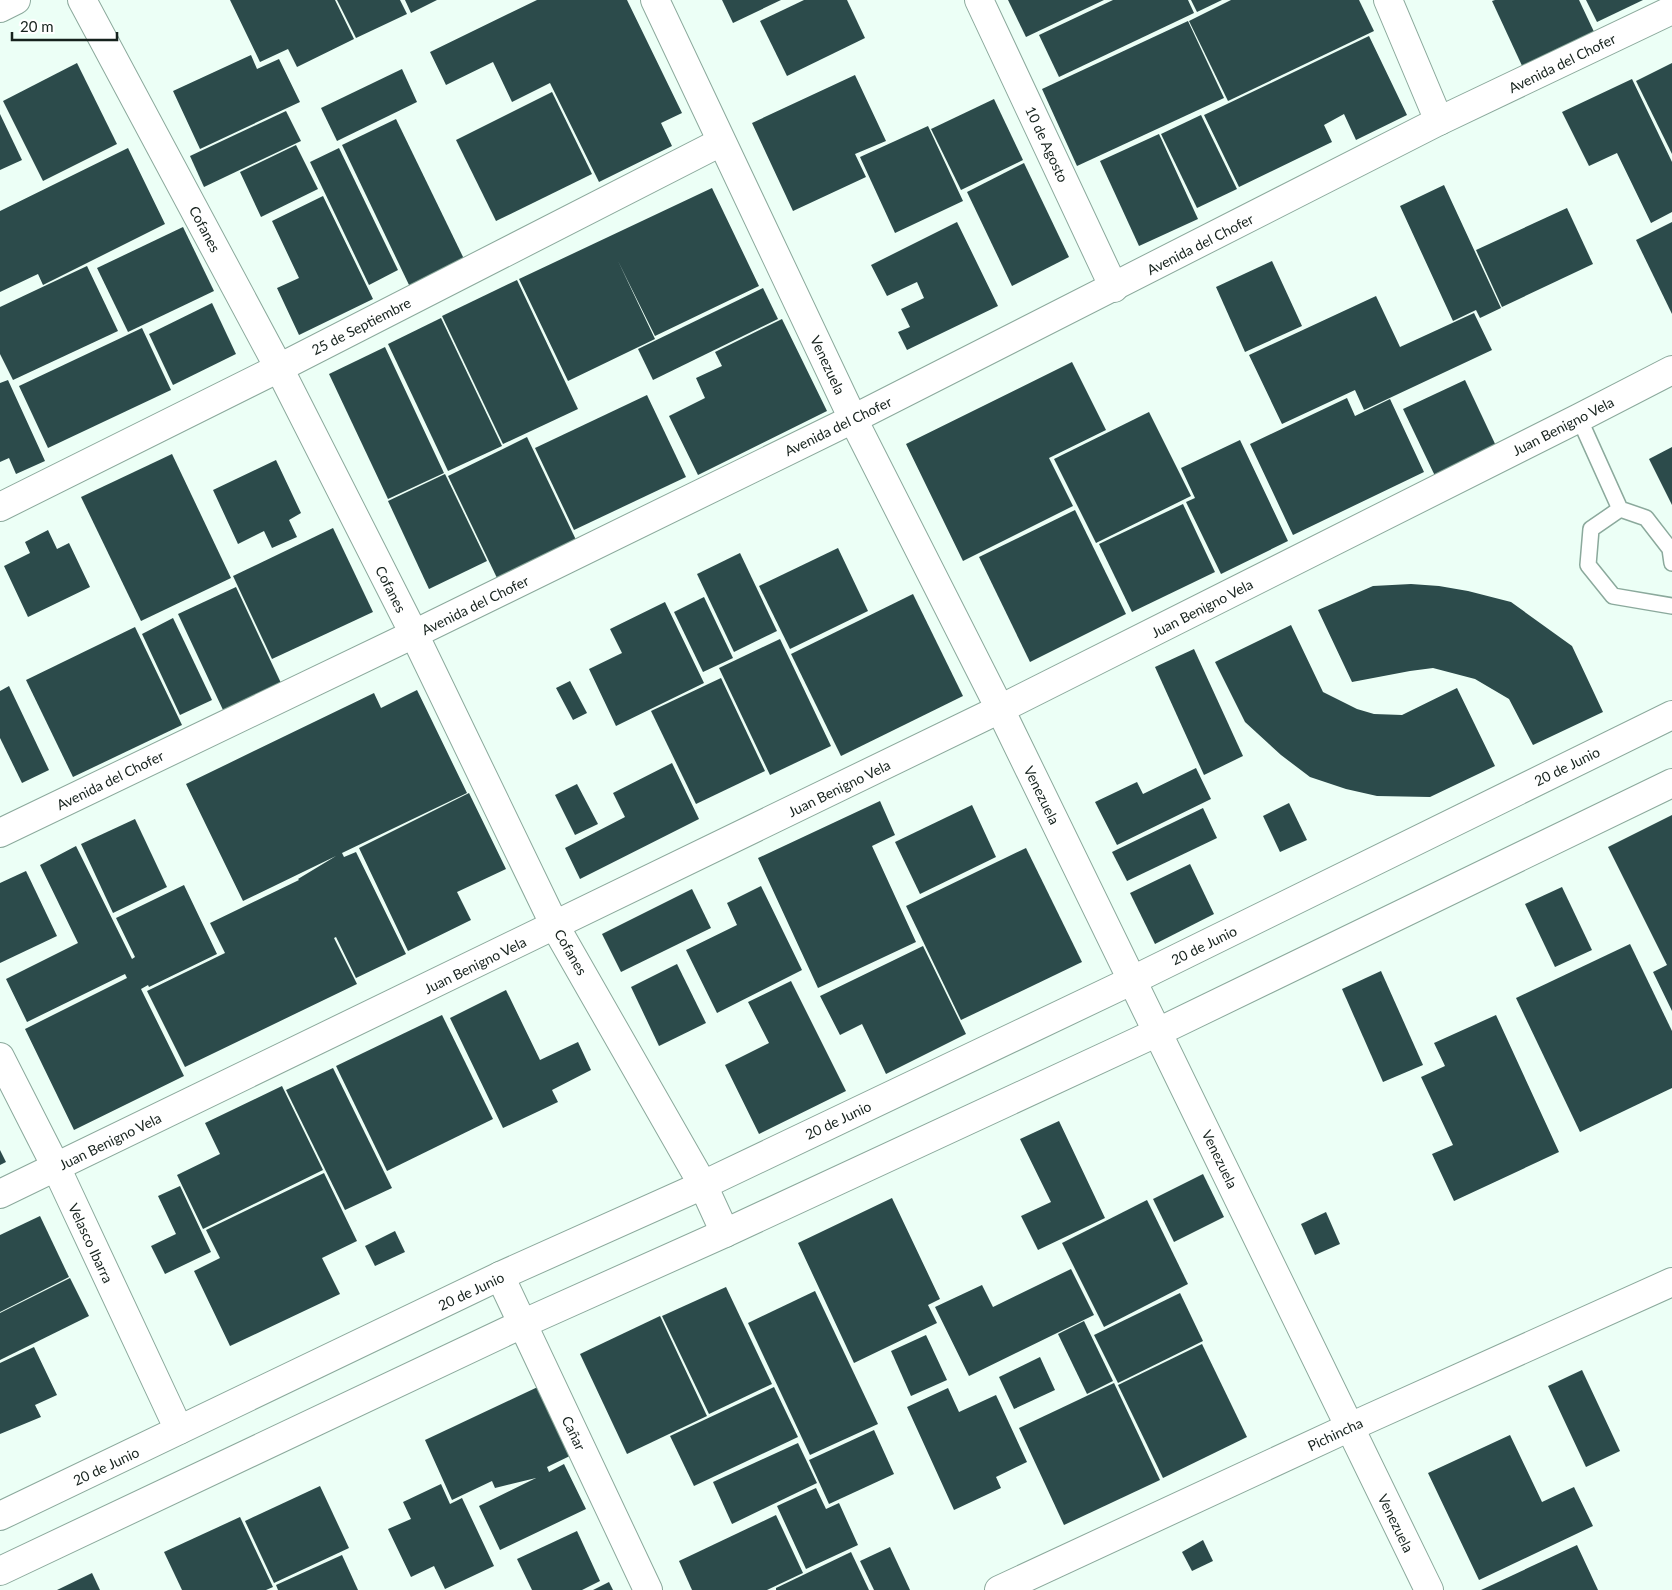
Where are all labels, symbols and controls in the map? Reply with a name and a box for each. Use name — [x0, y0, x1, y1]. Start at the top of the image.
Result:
scale bar — [12, 10, 118, 42]
text: 20 m — [20, 17, 54, 35]
street label: Avenida del Chofer — [1506, 30, 1618, 96]
street label: 10 de Agosto — [1022, 103, 1072, 185]
street label: Cofanes — [186, 203, 224, 255]
street label: Avenida del Chofer — [1144, 210, 1256, 278]
street label: 25 de Septiembre — [309, 294, 413, 358]
street label: Venezuela — [807, 333, 849, 397]
street label: Avenida del Chofer — [782, 393, 894, 459]
street label: Juan Benigno Vela — [1509, 393, 1617, 459]
street label: Cofanes — [372, 563, 410, 615]
street label: Avenida del Chofer — [419, 572, 531, 638]
street label: Juan Benigno Vela — [1148, 575, 1256, 641]
street label: 20 de Junio — [1531, 743, 1603, 789]
street label: Avenida del Chofer — [54, 747, 166, 813]
street label: Juan Benigno Vela — [785, 756, 893, 820]
street label: Venezuela — [1021, 763, 1063, 827]
street label: 20 de Junio — [1168, 922, 1240, 968]
street label: Cofanes — [551, 926, 591, 978]
street label: Juan Benigno Vela — [421, 933, 529, 997]
street label: 20 de Junio — [802, 1097, 874, 1143]
street label: Juan Benigno Vela — [56, 1109, 164, 1173]
street label: Venezuela — [1199, 1127, 1241, 1191]
street label: Velasco Ibarra — [65, 1200, 117, 1286]
street label: 20 de Junio — [435, 1268, 507, 1314]
street label: Cañar — [559, 1413, 589, 1453]
street label: Pichincha — [1305, 1414, 1365, 1454]
street label: 20 de Junio — [70, 1443, 142, 1489]
street label: Venezuela — [1375, 1491, 1417, 1555]

